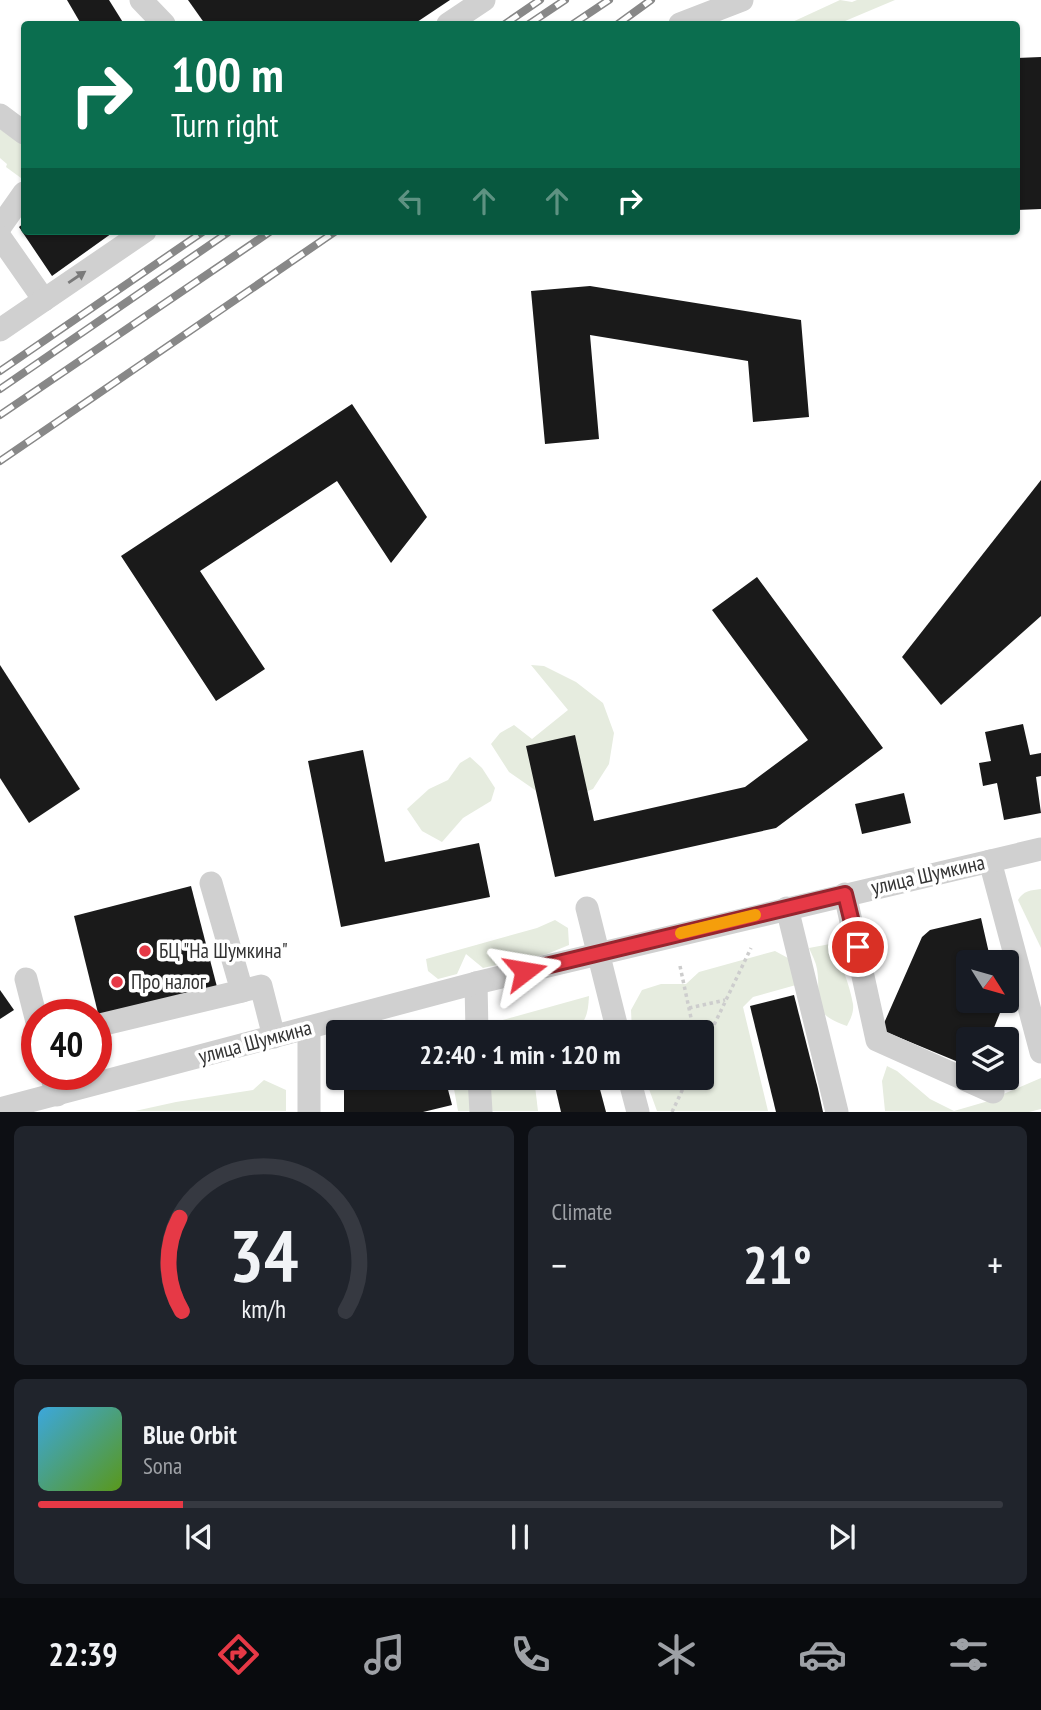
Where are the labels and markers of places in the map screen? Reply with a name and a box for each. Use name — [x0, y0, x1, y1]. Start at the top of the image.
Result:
pin — [828, 917, 888, 977]
place label: БЦ "На Шумкина" — [159, 937, 288, 964]
marker: БЦ "На Шумкина" — [137, 943, 153, 959]
place label: Про налог — [131, 968, 207, 995]
marker: Про налог — [109, 974, 125, 990]

